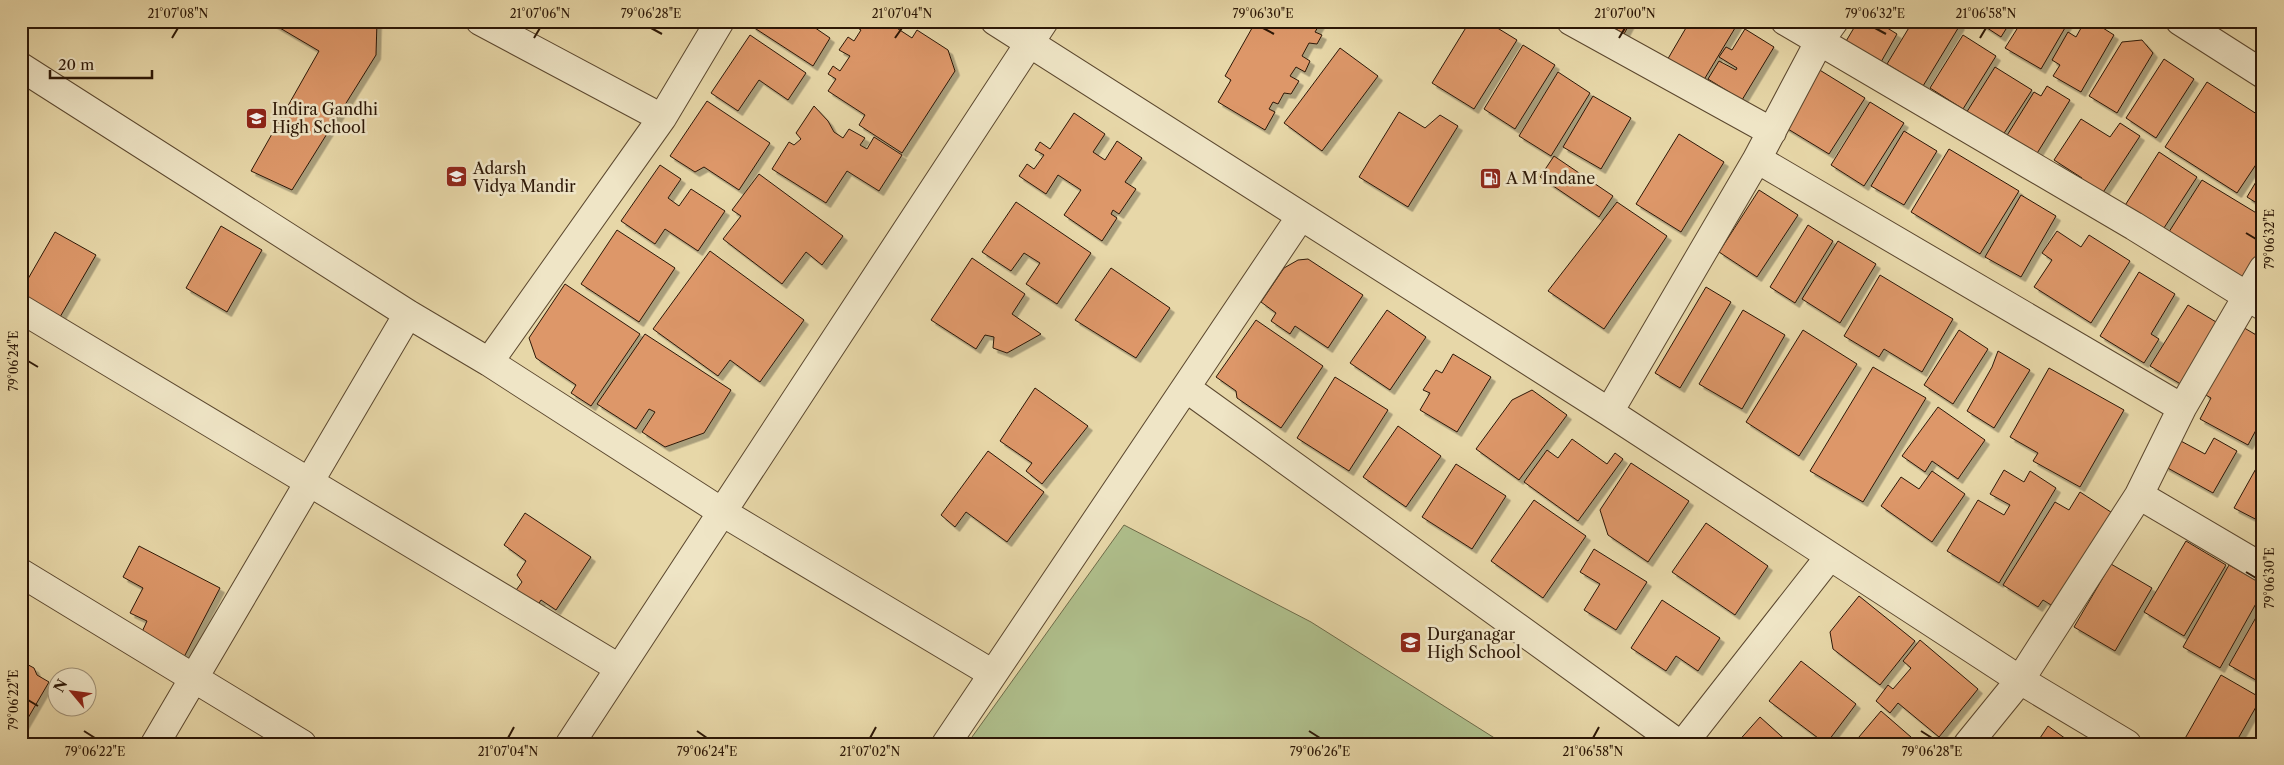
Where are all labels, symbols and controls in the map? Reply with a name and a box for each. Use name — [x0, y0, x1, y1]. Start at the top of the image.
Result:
text: 21°07'08"N — [148, 6, 209, 21]
text: 21°07'06"N — [510, 6, 570, 21]
text: 79°06'28"E — [621, 6, 681, 21]
text: 21°07'04"N — [872, 6, 932, 21]
text: 79°06'30"E — [1233, 6, 1293, 21]
text: 21°07'00"N — [1594, 6, 1656, 21]
text: 79°06'32"E — [1845, 6, 1905, 21]
text: 21°06'58"N — [1956, 6, 2016, 21]
scale bar — [50, 48, 152, 80]
text: 20 m — [58, 55, 94, 74]
place label: Indira Gandhi High School — [272, 99, 378, 137]
school or university icon: Indira Gandhi High School — [244, 106, 268, 130]
place label: Adarsh Vidya Mandir — [472, 158, 576, 196]
school or university icon: Adarsh Vidya Mandir — [445, 165, 469, 189]
fuel station icon: A M Indane — [1478, 166, 1502, 190]
place label: A M Indane — [1505, 168, 1595, 188]
text: 79°06'32"E — [2262, 209, 2277, 269]
text: 79°06'24"E — [6, 331, 21, 391]
text: 79°06'30"E — [2262, 548, 2277, 608]
place label: Durganagar High School — [1427, 624, 1521, 662]
school or university icon: Durganagar High School — [1399, 631, 1423, 655]
north arrow — [48, 668, 98, 718]
text: 79°06'22"E — [6, 670, 21, 730]
text: N — [50, 676, 71, 695]
text: 79°06'22"E — [65, 744, 125, 759]
text: 21°07'04"N — [478, 744, 538, 759]
text: 79°06'24"E — [677, 744, 737, 759]
text: 21°07'02"N — [840, 744, 900, 759]
text: 79°06'26"E — [1290, 744, 1350, 759]
text: 21°06'58"N — [1563, 744, 1623, 759]
text: 79°06'28"E — [1902, 744, 1962, 759]

